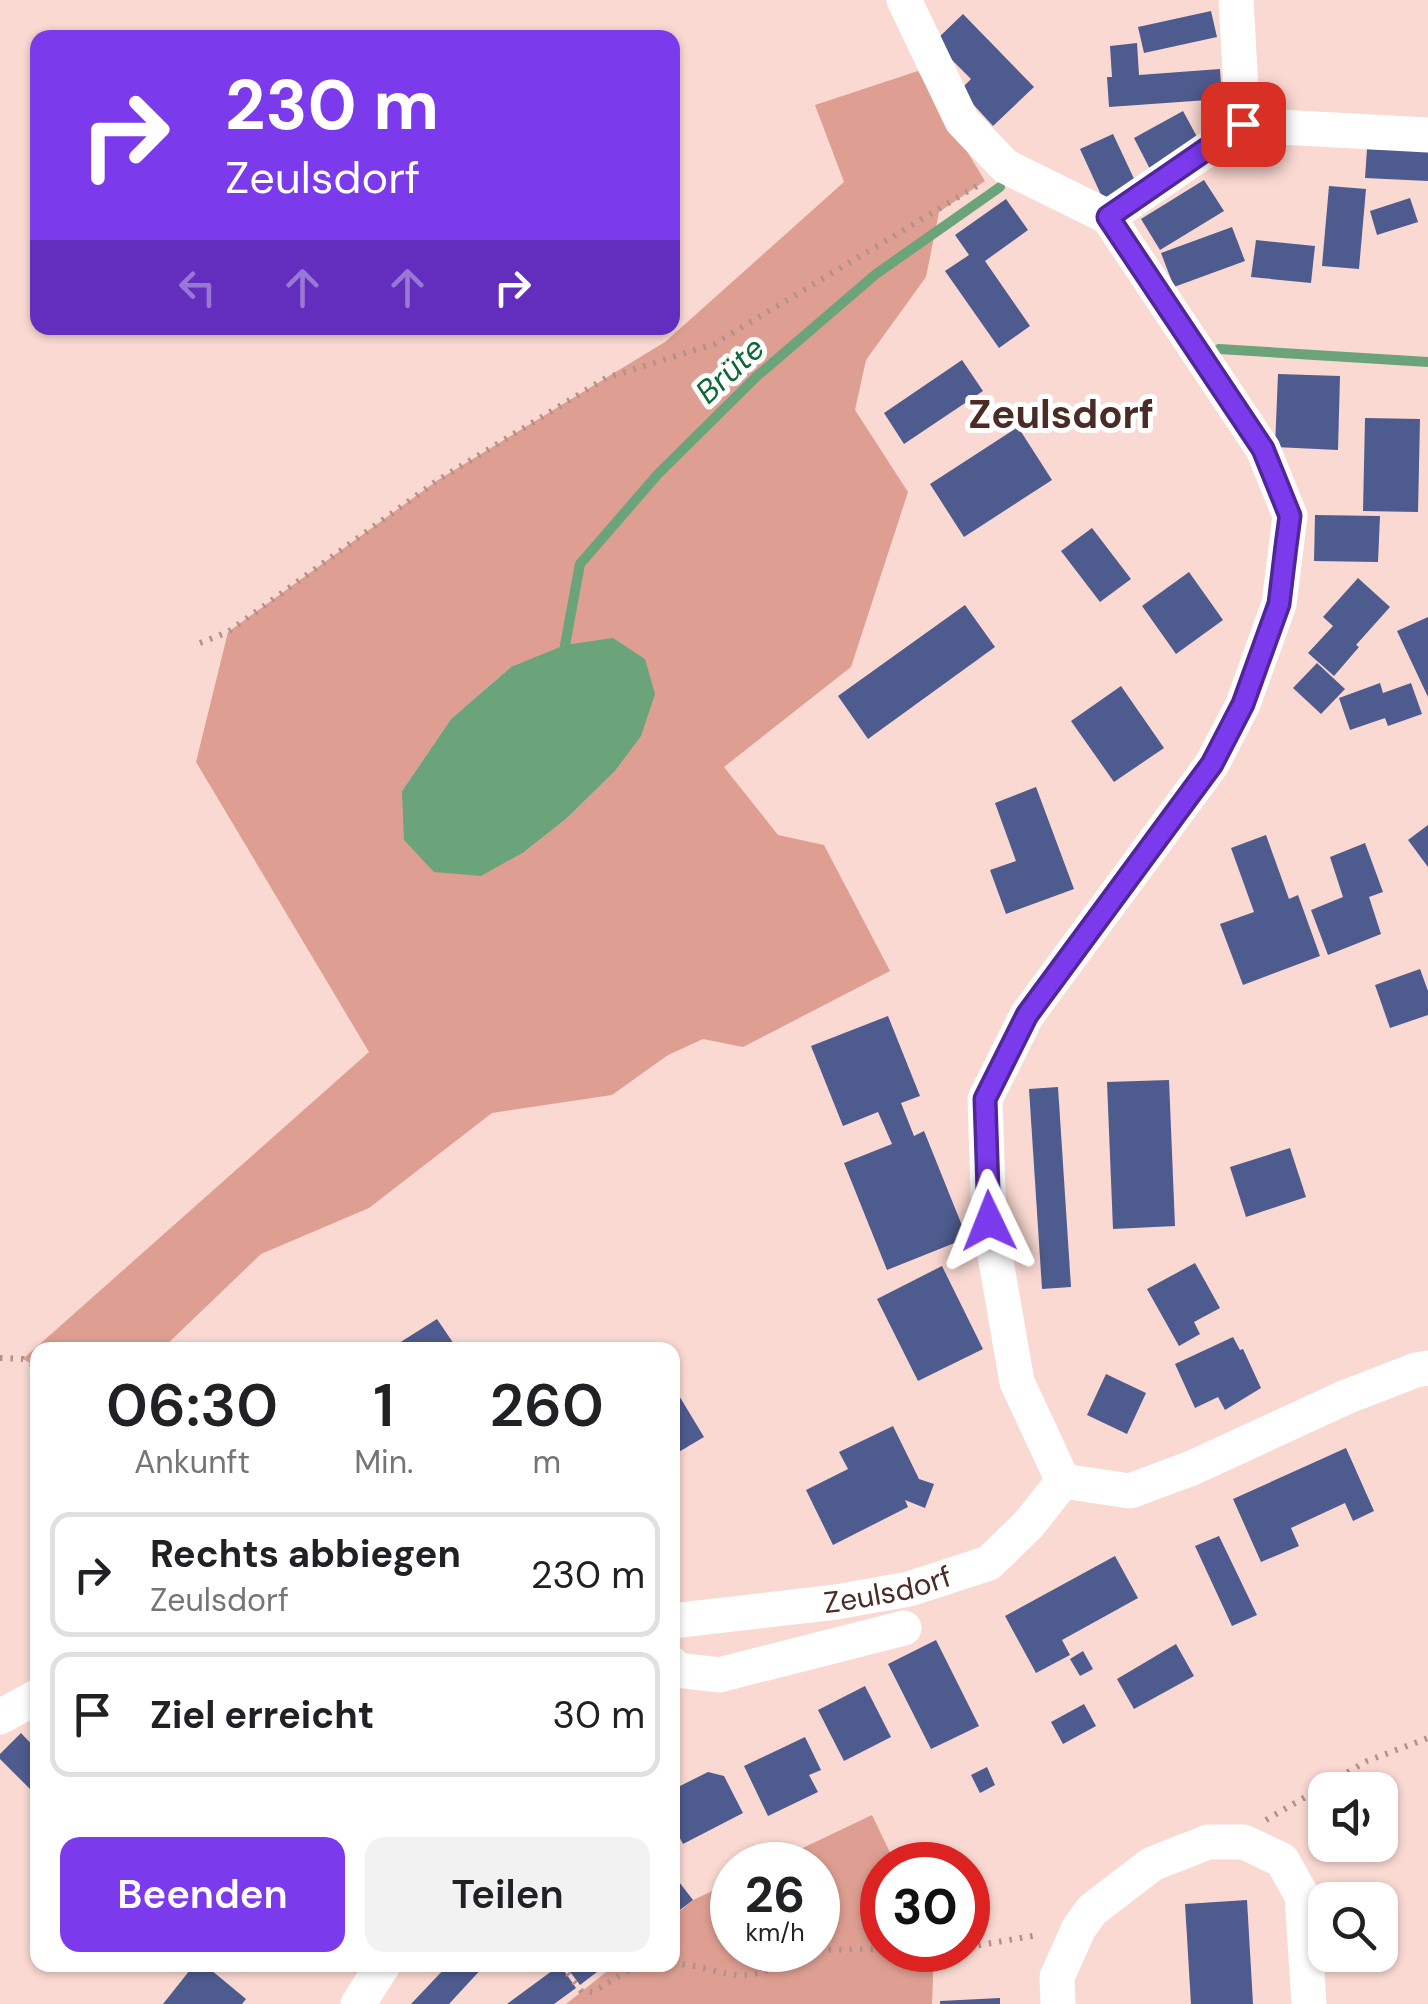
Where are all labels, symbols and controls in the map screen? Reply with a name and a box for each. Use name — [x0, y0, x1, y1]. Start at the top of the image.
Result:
text: 230 m — [225, 60, 439, 151]
icon: right — [60, 70, 190, 200]
pin — [1201, 82, 1286, 167]
icon: arrive — [1216, 97, 1271, 152]
text: Zeulsdorf — [225, 148, 420, 207]
icon: left — [170, 260, 225, 315]
icon: ahead — [275, 260, 330, 315]
icon: ahead — [380, 260, 435, 315]
icon: right — [485, 260, 540, 315]
water label: Brüte — [687, 327, 773, 413]
district label: Zeulsdorf — [968, 388, 1154, 440]
position arrow — [937, 1169, 1041, 1273]
text: 06:30 — [106, 1366, 278, 1445]
text: 1 — [373, 1366, 394, 1445]
text: 260 — [489, 1366, 604, 1445]
text: Ankunft — [134, 1441, 250, 1483]
text: Min. — [354, 1441, 413, 1483]
text: m — [532, 1441, 561, 1483]
text: Rechts abbiegen — [150, 1529, 461, 1579]
icon: right — [65, 1547, 120, 1602]
text: 230 m — [531, 1550, 645, 1600]
street label: Zeulsdorf — [822, 1556, 957, 1622]
text: Zeulsdorf — [150, 1579, 289, 1621]
icon: arrive — [65, 1687, 120, 1742]
text: Ziel erreicht — [150, 1690, 374, 1740]
text: 30 m — [553, 1690, 645, 1740]
map controls — [1308, 1772, 1398, 1972]
button: sound — [1308, 1772, 1398, 1862]
button: Beenden — [60, 1837, 345, 1952]
button: Teilen — [365, 1837, 650, 1952]
speed limit sign: 30 — [860, 1842, 990, 1972]
text: 26 — [745, 1862, 805, 1928]
button: search — [1308, 1882, 1398, 1972]
text: km/h — [745, 1916, 805, 1949]

